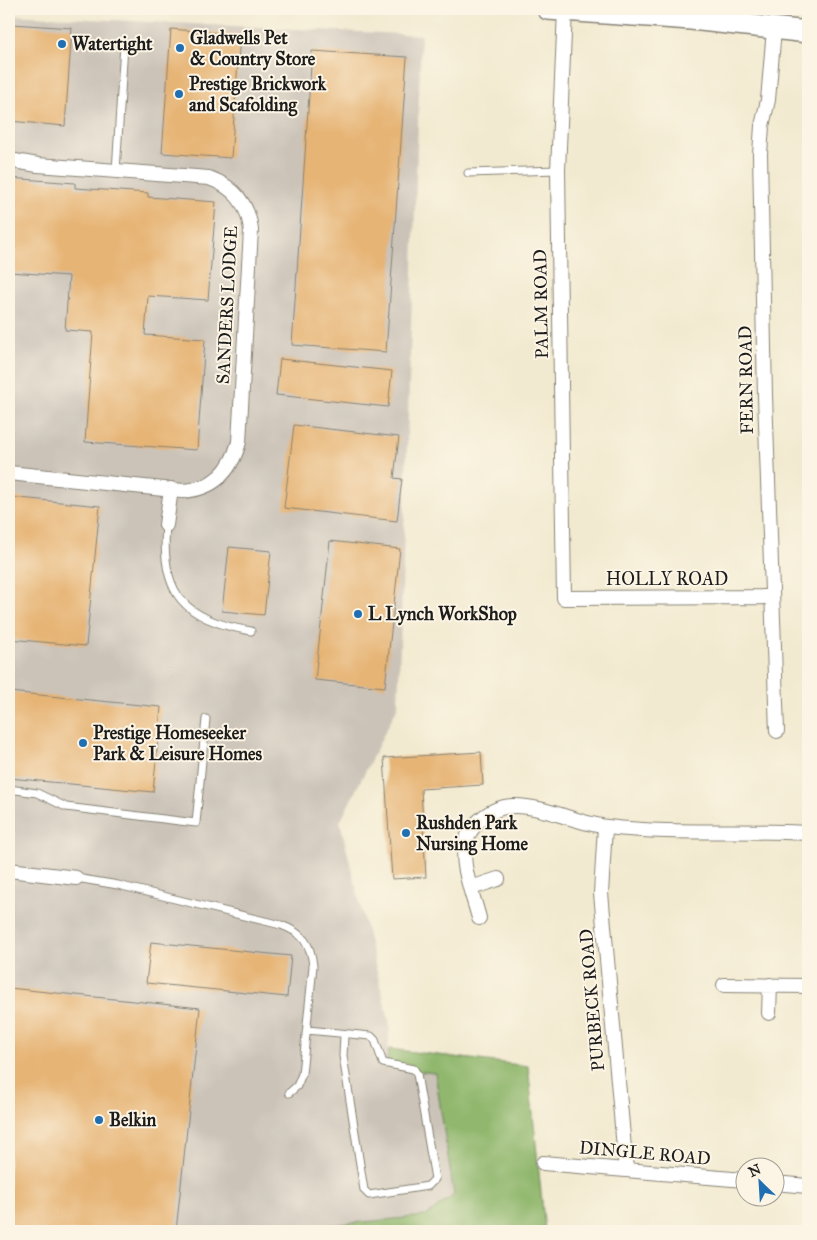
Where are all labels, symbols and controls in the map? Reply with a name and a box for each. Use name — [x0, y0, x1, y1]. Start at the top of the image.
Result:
place label: Gladwells Pet & Country Store — [190, 27, 316, 71]
place label: Watertight — [72, 33, 153, 56]
marker: Watertight — [56, 38, 68, 50]
marker: Gladwells Pet & Country Store — [174, 42, 186, 54]
place label: Prestige Brickwork and Scafolding — [189, 73, 327, 117]
marker: Prestige Brickwork and Scafolding — [173, 88, 185, 100]
street label: SANDERS LODGE — [212, 225, 242, 385]
street label: PALM ROAD — [529, 249, 553, 359]
street label: FERN ROAD — [734, 326, 758, 434]
street label: HOLLY ROAD — [606, 568, 728, 590]
place label: L Lynch WorkShop — [368, 603, 517, 626]
marker: L Lynch WorkShop — [352, 608, 364, 620]
place label: Prestige Homeseeker Park & Leisure Homes — [93, 722, 263, 765]
marker: Prestige Homeseeker Park & Leisure Homes — [77, 737, 89, 749]
place label: Rushden Park Nursing Home — [416, 812, 528, 856]
marker: Rushden Park Nursing Home — [400, 827, 412, 839]
street label: PURBECK ROAD — [575, 928, 609, 1072]
place label: Belkin — [109, 1109, 157, 1131]
marker: Belkin — [93, 1114, 105, 1126]
street label: DINGLE ROAD — [578, 1136, 712, 1170]
north arrow — [734, 1158, 784, 1208]
text: N — [746, 1160, 764, 1181]

